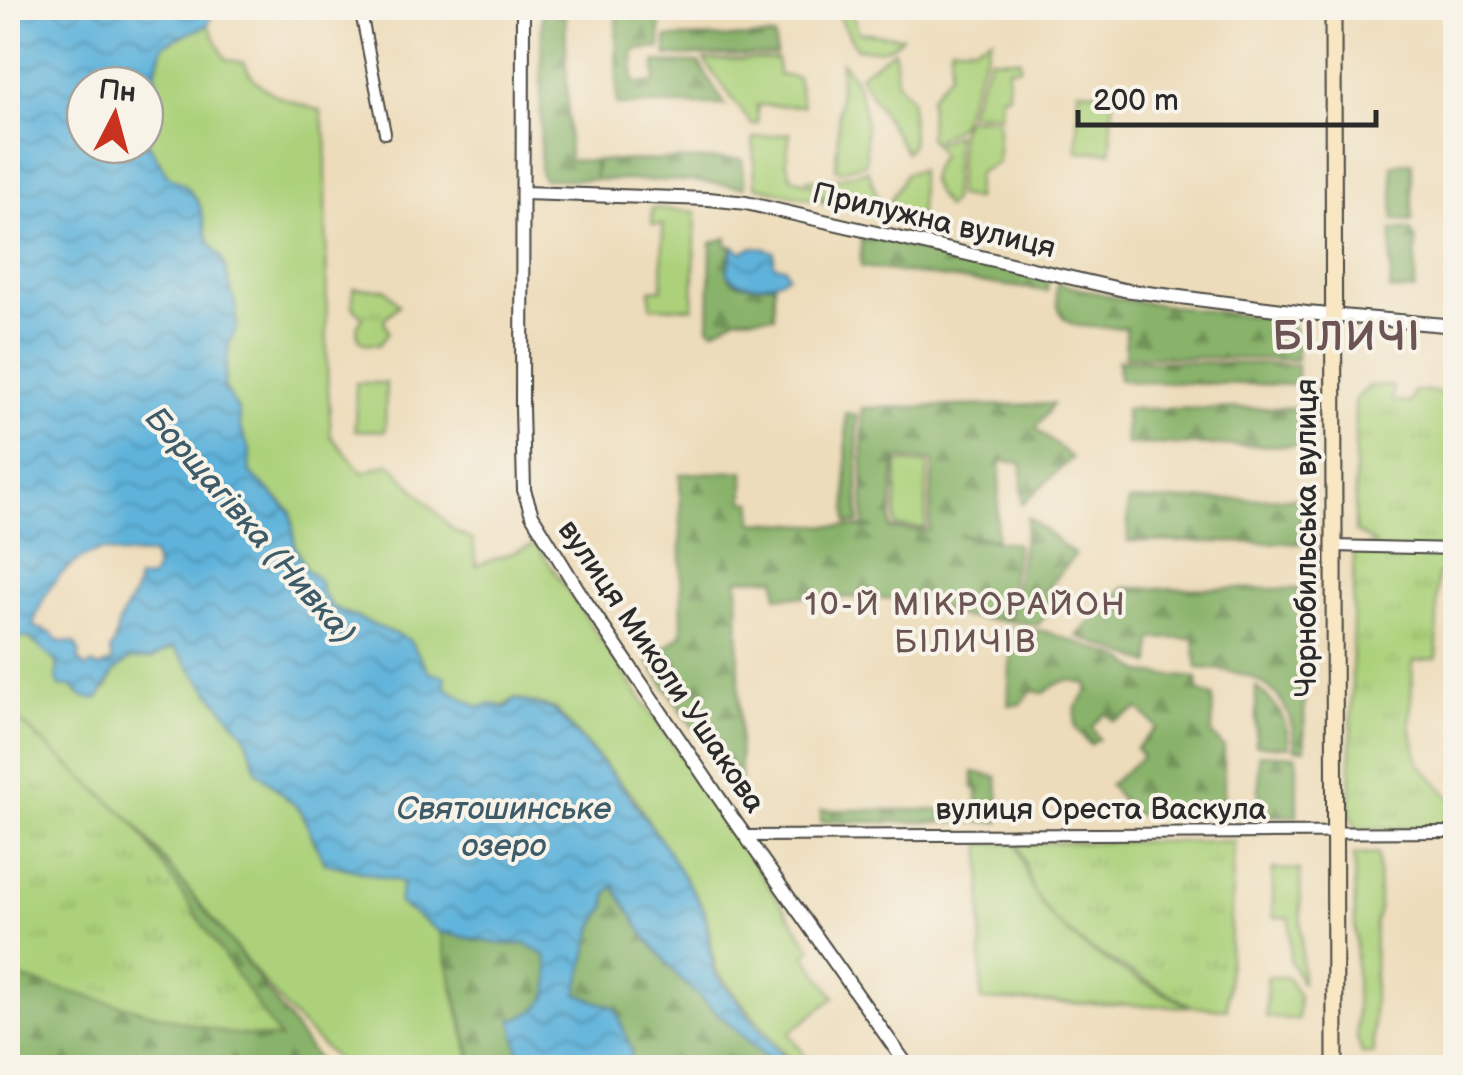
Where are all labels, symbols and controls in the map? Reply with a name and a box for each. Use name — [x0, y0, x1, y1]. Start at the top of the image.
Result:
north arrow — [65, 65, 165, 165]
scale bar — [1078, 65, 1376, 127]
text: Пн — [97, 73, 138, 110]
text: 200 m — [1093, 83, 1179, 119]
street label: Прилужна вулиця — [809, 176, 1059, 266]
district label: БІЛИЧІ — [1273, 314, 1421, 362]
street label: Чорнобильська вулиця — [1289, 379, 1325, 697]
water label: Борщагівка (Нивка) — [136, 399, 364, 653]
street label: вулиця Миколи Ушакова — [550, 513, 773, 820]
district label: 10-Й МІКРОРАЙОН БІЛИЧІВ — [805, 586, 1127, 662]
water label: Святошинське озеро — [397, 790, 612, 866]
street label: вулиця Ореста Васкула — [936, 792, 1267, 828]

